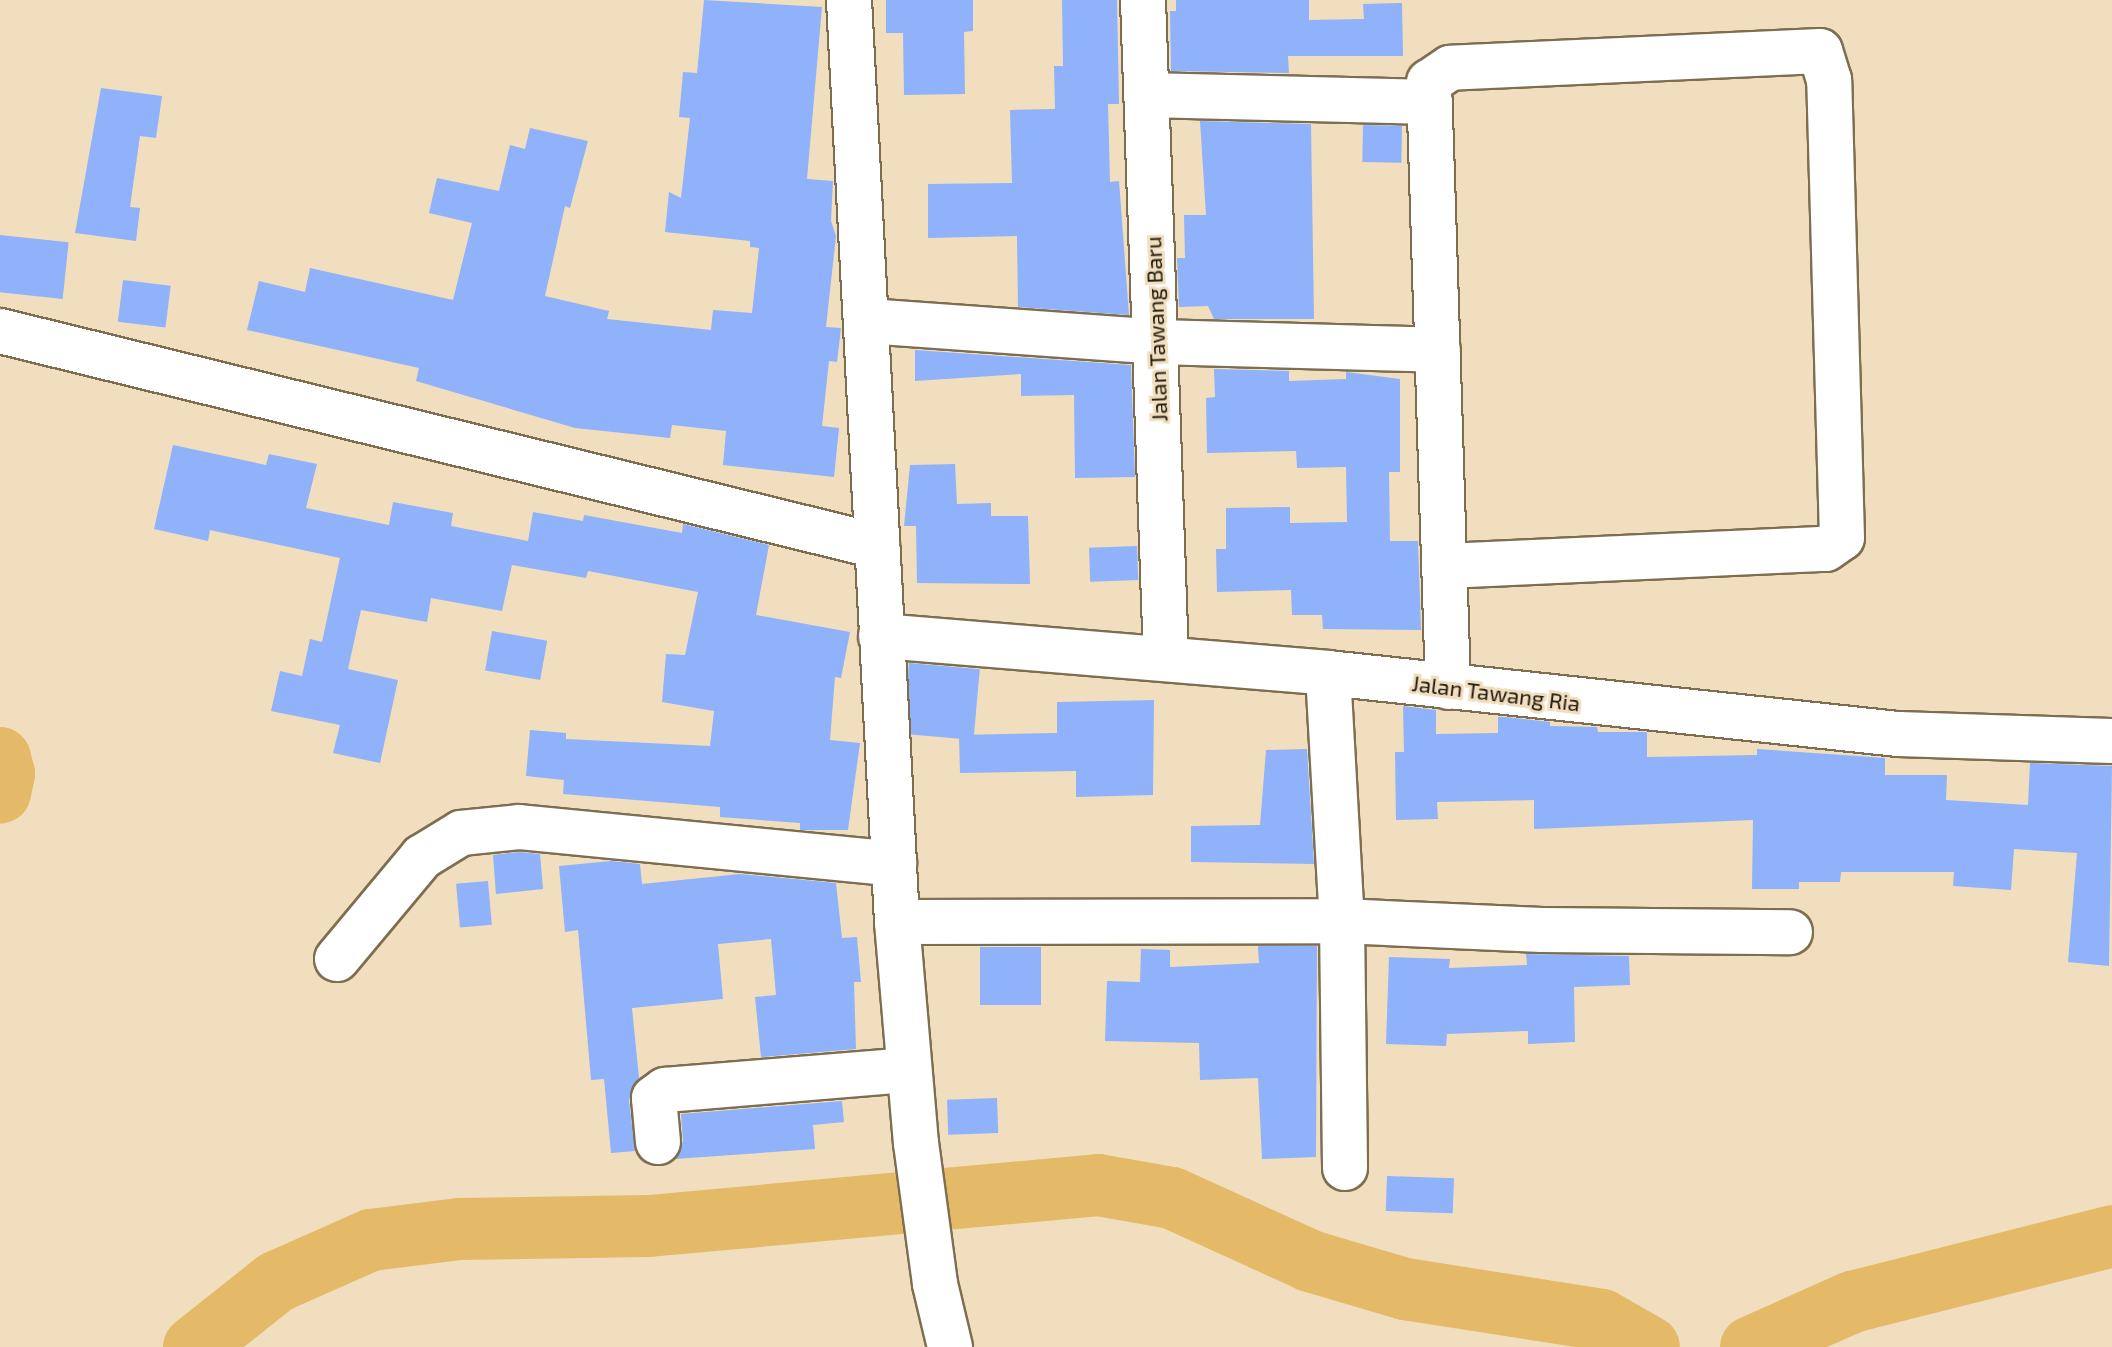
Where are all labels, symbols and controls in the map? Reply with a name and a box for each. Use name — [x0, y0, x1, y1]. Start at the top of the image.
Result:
street label: Jalan Tawang Baru — [1140, 236, 1172, 422]
street label: Jalan Tawang Ria — [1410, 670, 1582, 716]

